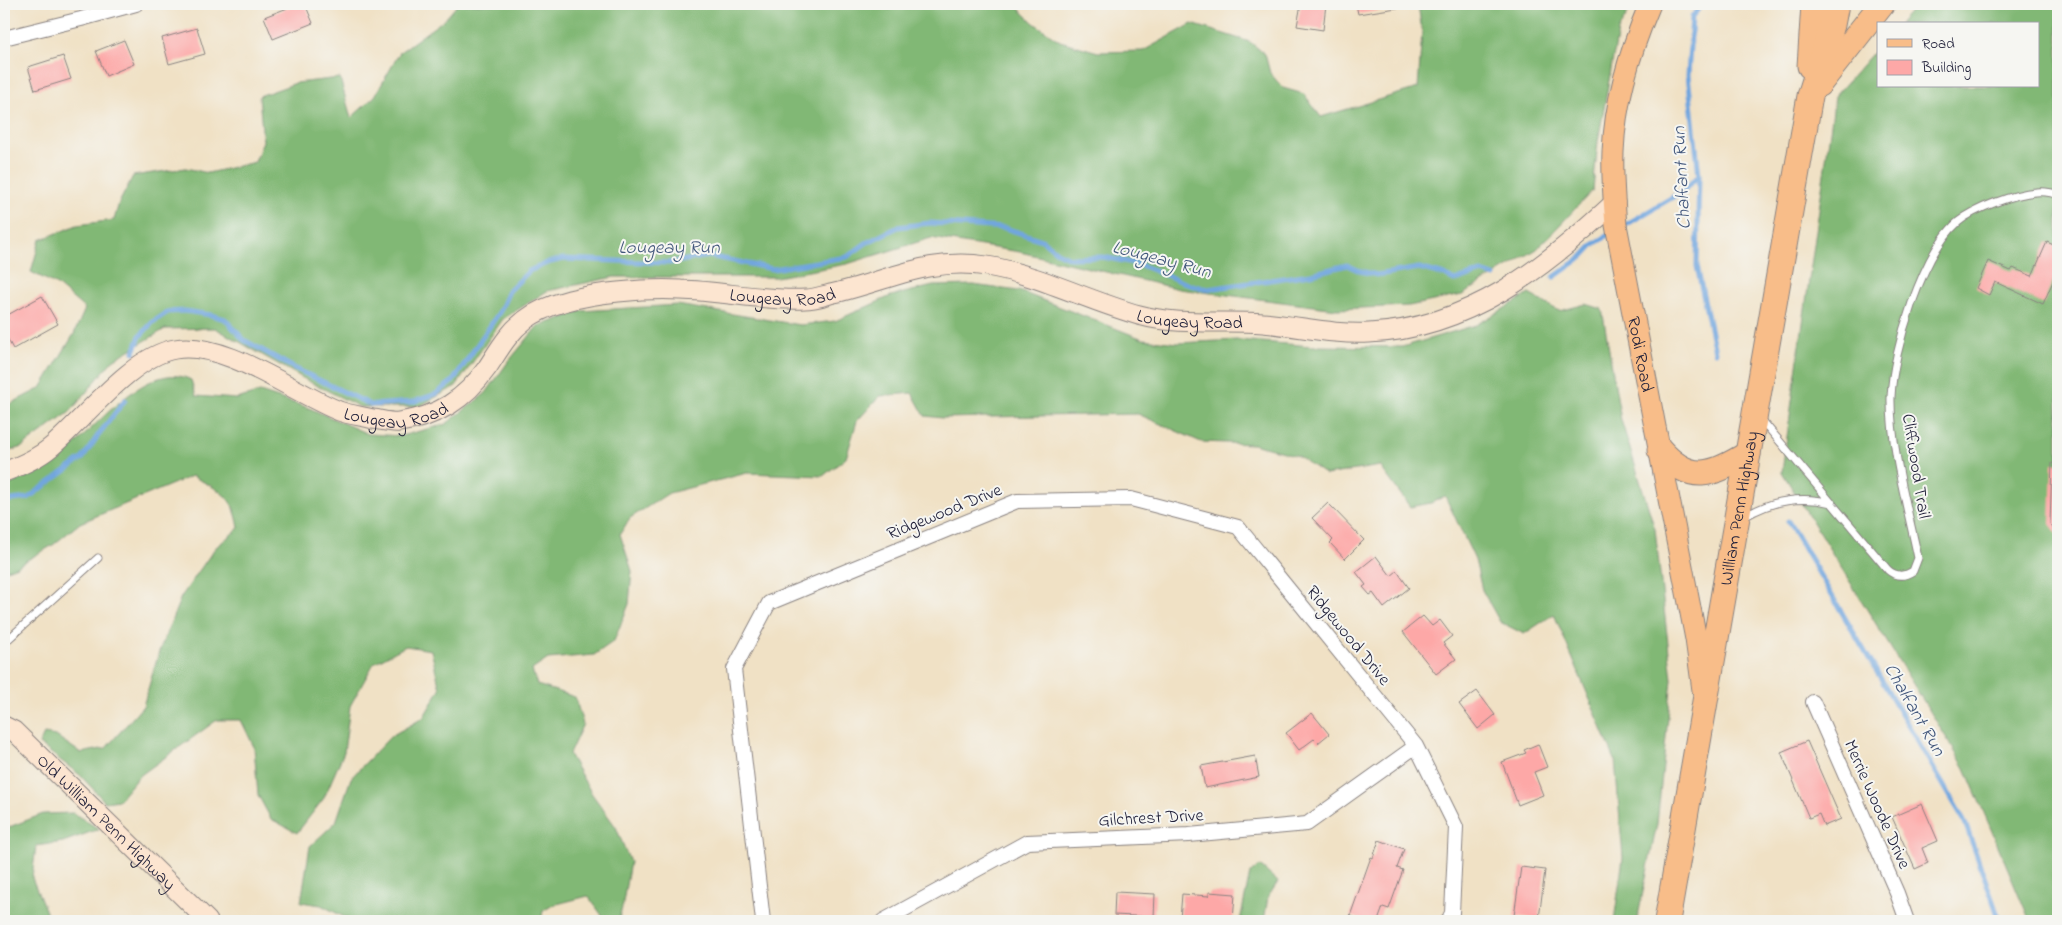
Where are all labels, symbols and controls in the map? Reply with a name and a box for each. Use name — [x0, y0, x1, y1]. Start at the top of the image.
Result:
legend — [1877, 22, 2040, 88]
text: Road — [1922, 33, 1955, 55]
text: Building — [1921, 57, 1971, 80]
water label: Chalfant Run — [1666, 125, 1699, 230]
water label: Lougeay Run — [1109, 234, 1214, 288]
water label: Lougeay Run — [618, 235, 720, 263]
street label: Lougeay Road — [728, 282, 839, 314]
street label: Lougeay Road — [1133, 304, 1243, 337]
street label: Rodi Road — [1619, 315, 1659, 394]
street label: Lougeay Road — [341, 397, 454, 437]
street label: Cliffwood Trail — [1894, 412, 1936, 521]
street label: William Penn Highway — [1714, 429, 1767, 588]
street label: Ridgewood Drive — [883, 478, 1007, 549]
street label: Ridgewood Drive — [1298, 581, 1397, 693]
water label: Chalfant Run — [1876, 659, 1952, 762]
street label: Merrie Woode Drive — [1836, 736, 1917, 874]
street label: Old William Penn Highway — [30, 749, 181, 898]
street label: Gilchrest Drive — [1098, 803, 1205, 835]

